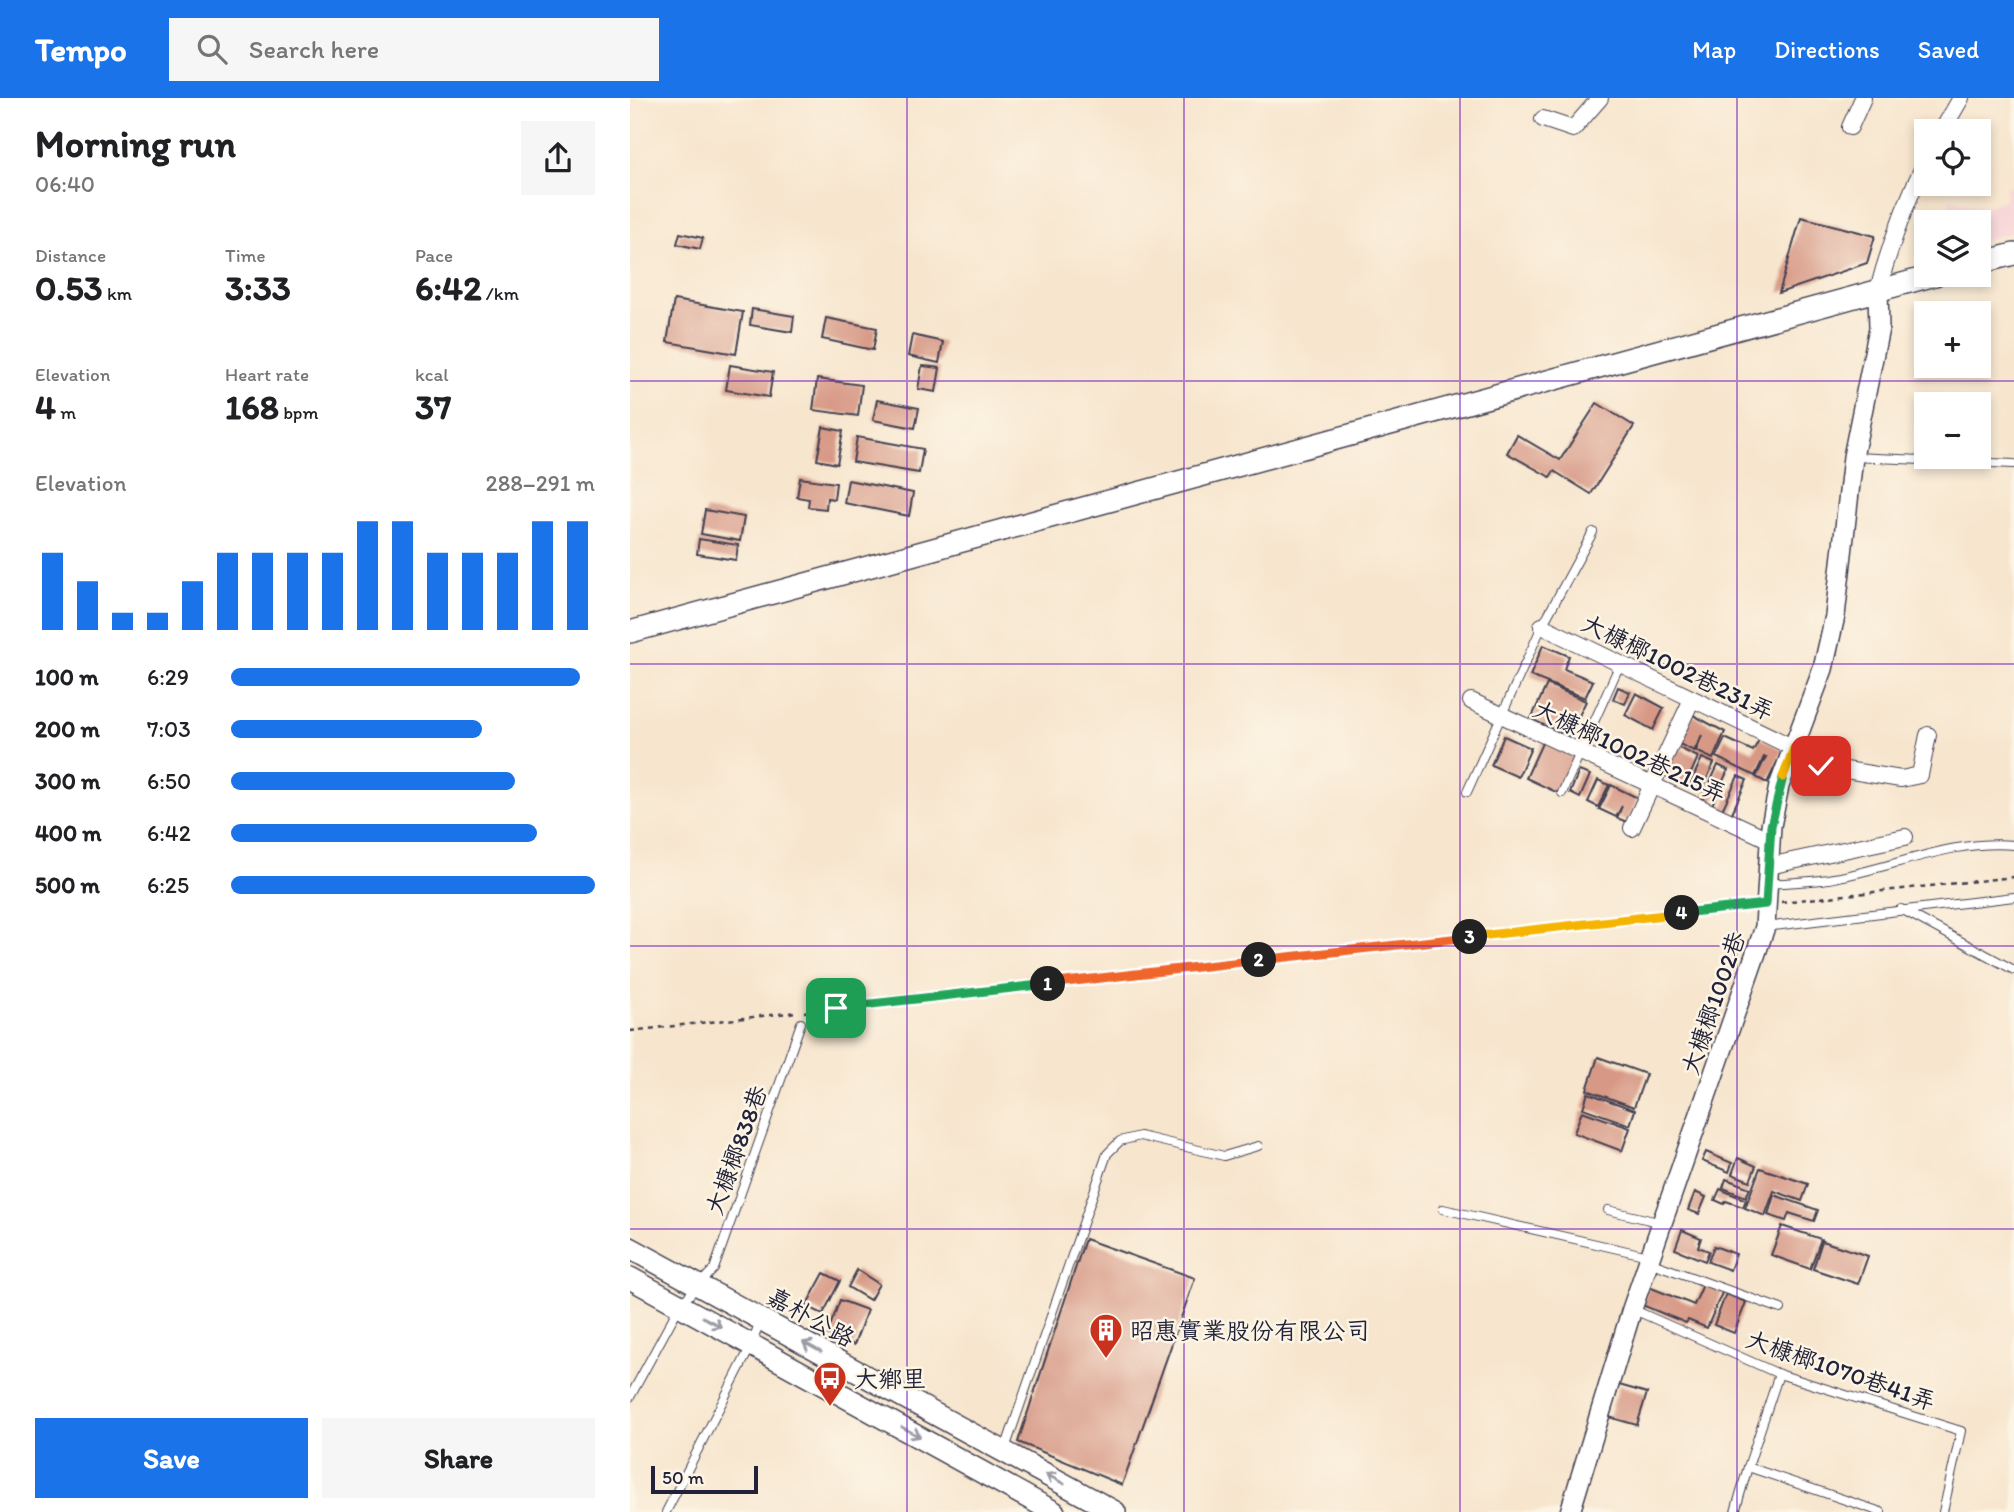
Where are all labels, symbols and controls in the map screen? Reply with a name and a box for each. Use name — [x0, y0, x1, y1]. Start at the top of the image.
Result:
search box — [169, 18, 659, 81]
text: Tempo — [35, 30, 127, 69]
icon: search — [193, 30, 231, 68]
text: Search here — [249, 33, 379, 65]
text: Map — [1692, 35, 1736, 64]
text: Directions — [1774, 35, 1880, 64]
text: Saved — [1918, 35, 1979, 64]
map controls — [1914, 119, 1991, 469]
button: locate — [1914, 119, 1991, 196]
text: Morning run — [35, 121, 236, 167]
button: share — [521, 121, 595, 195]
text: 06:40 — [35, 170, 95, 198]
button: layers — [1914, 210, 1991, 287]
text: Distance — [35, 244, 106, 267]
text: Time — [225, 244, 266, 267]
text: Pace — [415, 244, 453, 267]
text: 0.53 — [35, 267, 103, 309]
text: 3:33 — [225, 267, 291, 309]
text: 6:42 — [415, 267, 482, 309]
text: km — [103, 282, 132, 305]
text: /km — [482, 282, 519, 305]
button: + — [1914, 301, 1991, 378]
text: Elevation — [35, 363, 111, 386]
text: Heart rate — [225, 363, 309, 386]
text: kcal — [415, 363, 449, 386]
text: 4 — [35, 386, 56, 428]
text: 168 — [225, 386, 279, 428]
text: 37 — [415, 386, 451, 428]
button: − — [1914, 392, 1991, 469]
text: m — [56, 401, 76, 424]
text: bpm — [279, 401, 318, 424]
text: Elevation — [35, 469, 126, 497]
text: 288–291 m — [486, 469, 595, 497]
street label: 大槺榔1002巷231弄 — [1577, 608, 1779, 726]
text: 100 m — [35, 663, 99, 691]
text: 6:29 — [147, 663, 189, 691]
street label: 大槺榔1002巷215弄 — [1529, 694, 1731, 808]
text: 200 m — [35, 715, 100, 743]
text: 7:03 — [147, 715, 191, 743]
pin — [1791, 736, 1851, 796]
icon: check — [1802, 747, 1840, 785]
text: 300 m — [35, 767, 100, 795]
text: 6:50 — [147, 767, 191, 795]
text: 400 m — [35, 819, 102, 847]
text: 6:42 — [147, 819, 191, 847]
text: 500 m — [35, 871, 100, 899]
text: 6:25 — [147, 871, 189, 899]
pin: 4 — [1664, 896, 1700, 930]
text: 4 — [1676, 901, 1687, 924]
pin: 3 — [1452, 920, 1488, 954]
text: 3 — [1464, 925, 1475, 948]
street label: 大槺榔1002巷 — [1675, 928, 1751, 1078]
pin: 2 — [1242, 942, 1276, 978]
text: 2 — [1254, 948, 1264, 971]
pin: 1 — [1030, 966, 1066, 1001]
text: 1 — [1043, 972, 1052, 995]
pin — [806, 978, 866, 1038]
icon: arrive — [817, 989, 855, 1027]
street label: 大槺榔838巷 — [699, 1081, 773, 1219]
street label: 嘉朴公路 — [762, 1281, 860, 1353]
building icon: 昭惠實業股份有限公司 — [1087, 1311, 1125, 1360]
one-way arrow — [701, 1315, 721, 1329]
place label: 昭惠實業股份有限公司 — [1130, 1316, 1370, 1345]
street label: 大槺榔1070巷41弄 — [1743, 1324, 1939, 1416]
one-way arrow — [803, 1340, 823, 1354]
bus stop icon: 大鄉里 — [811, 1359, 849, 1408]
place label: 大鄉里 — [854, 1364, 926, 1393]
button: Save — [35, 1418, 308, 1498]
button: Share — [322, 1418, 595, 1498]
one-way arrow — [900, 1425, 920, 1439]
scale bar — [651, 1463, 758, 1495]
text: 50 m — [662, 1466, 704, 1489]
one-way arrow — [1046, 1472, 1066, 1486]

